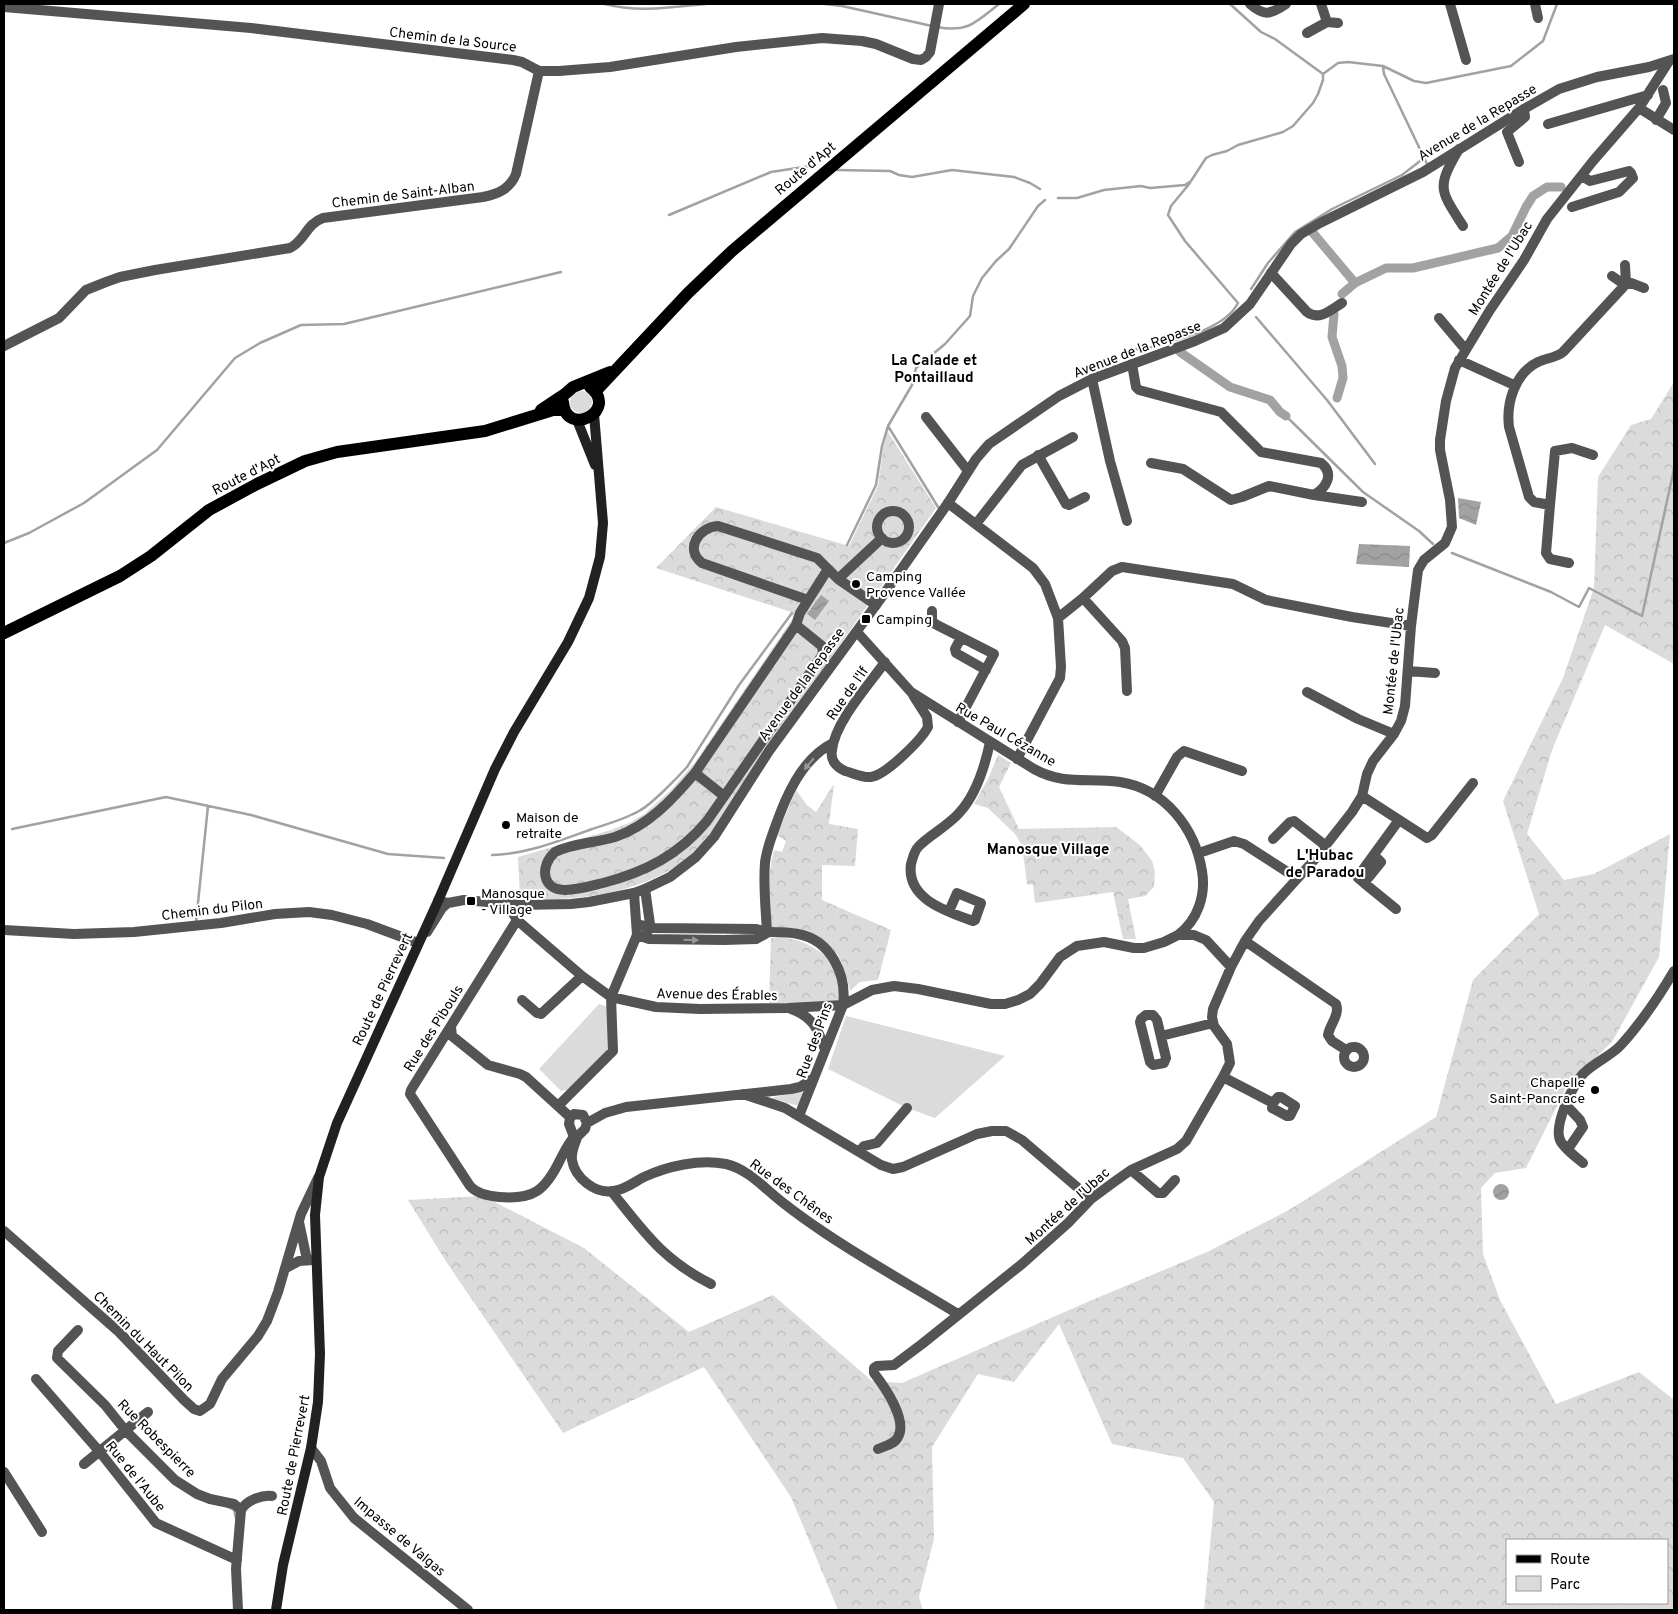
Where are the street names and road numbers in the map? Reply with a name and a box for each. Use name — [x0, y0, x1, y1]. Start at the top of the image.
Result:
street label: Chemin de la Source — [388, 24, 517, 57]
street label: Avenue de la Repasse — [1415, 81, 1540, 166]
street label: Route d'Apt — [772, 139, 840, 199]
street label: Chemin de Saint-Alban — [331, 178, 476, 213]
street label: Montée de l'Ubac — [1465, 219, 1537, 319]
street label: Avenue de la Repasse — [1071, 318, 1204, 383]
street label: Route d'Apt — [210, 451, 284, 500]
street label: Montée de l'Ubac — [1380, 607, 1409, 716]
street label: Avenue de la Repasse — [755, 625, 849, 745]
street label: Rue de l'If — [824, 663, 873, 724]
street label: Rue Paul Cézanne — [952, 700, 1059, 771]
street label: Chemin du Pilon — [160, 896, 264, 925]
street label: Route de Pierrevert — [350, 930, 417, 1049]
street label: Rue des Pibouls — [401, 982, 468, 1075]
street label: Avenue des Érables — [656, 985, 778, 1005]
street label: Rue des Pins — [794, 1000, 837, 1081]
street label: Rue des Chênes — [746, 1156, 836, 1228]
street label: Montée de l'Ubac — [1022, 1165, 1114, 1250]
street label: Chemin du Haut Pilon — [89, 1288, 197, 1396]
street label: Route de Pierrevert — [274, 1393, 315, 1517]
street label: Rue Robespierre — [113, 1396, 199, 1482]
street label: Rue de l'Aube — [101, 1438, 169, 1516]
street label: Impasse de Valgas — [350, 1494, 448, 1580]

